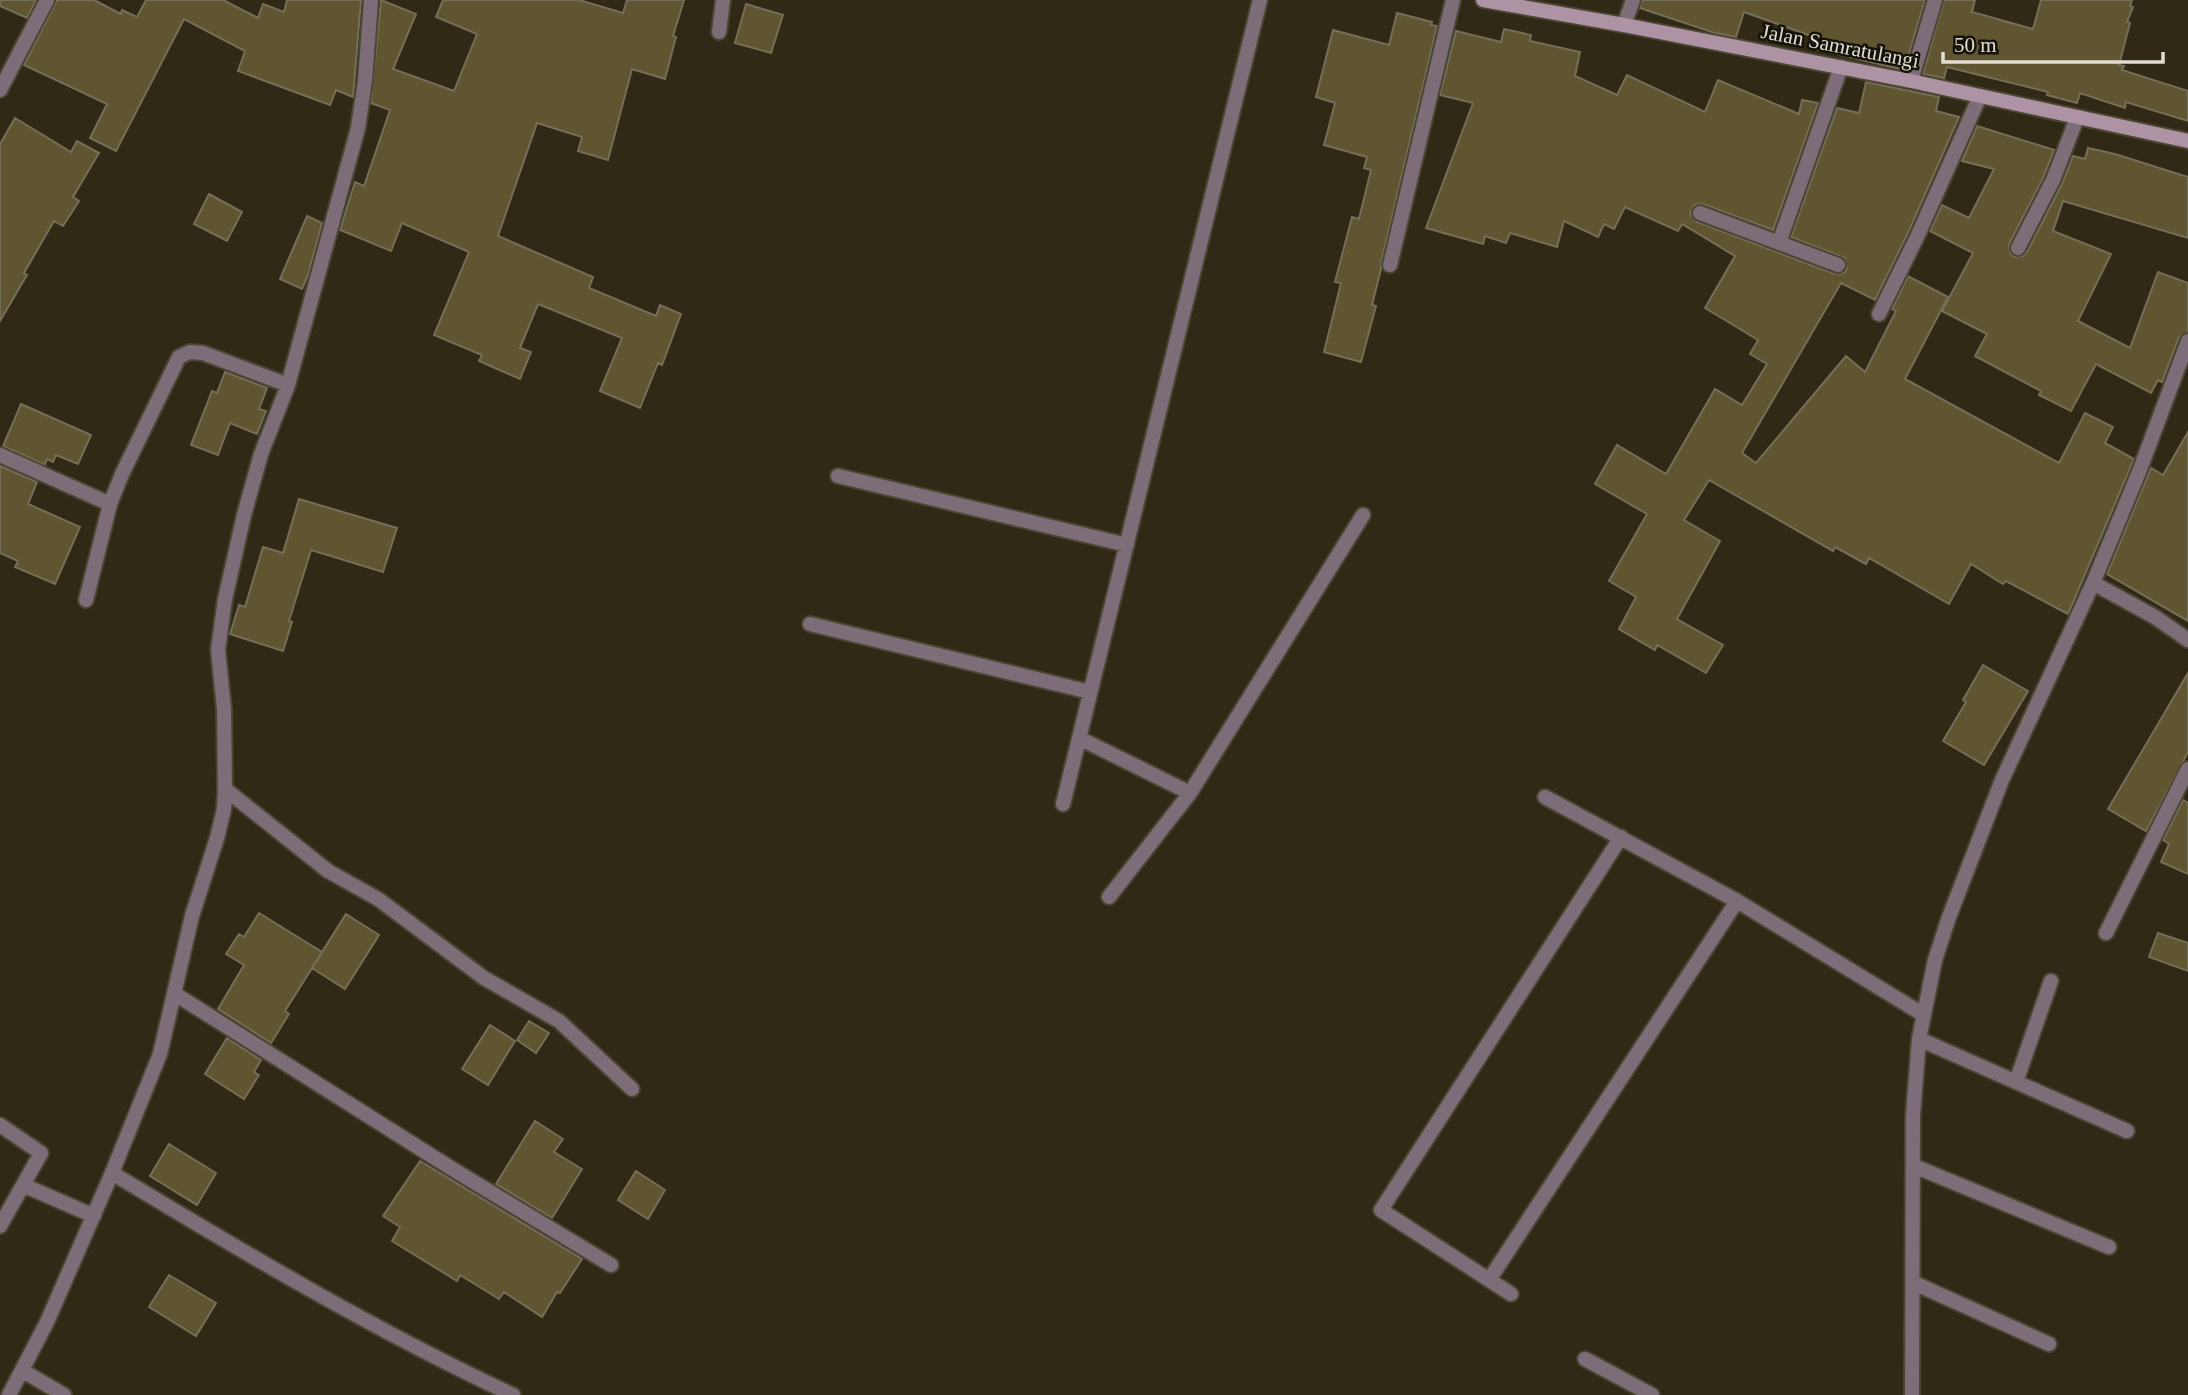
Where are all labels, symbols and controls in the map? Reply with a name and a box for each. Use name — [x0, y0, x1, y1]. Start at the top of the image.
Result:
street label: Jalan Samratulangi — [1759, 19, 1921, 73]
scale bar — [1943, 21, 2164, 65]
text: 50 m — [1954, 33, 1997, 57]

